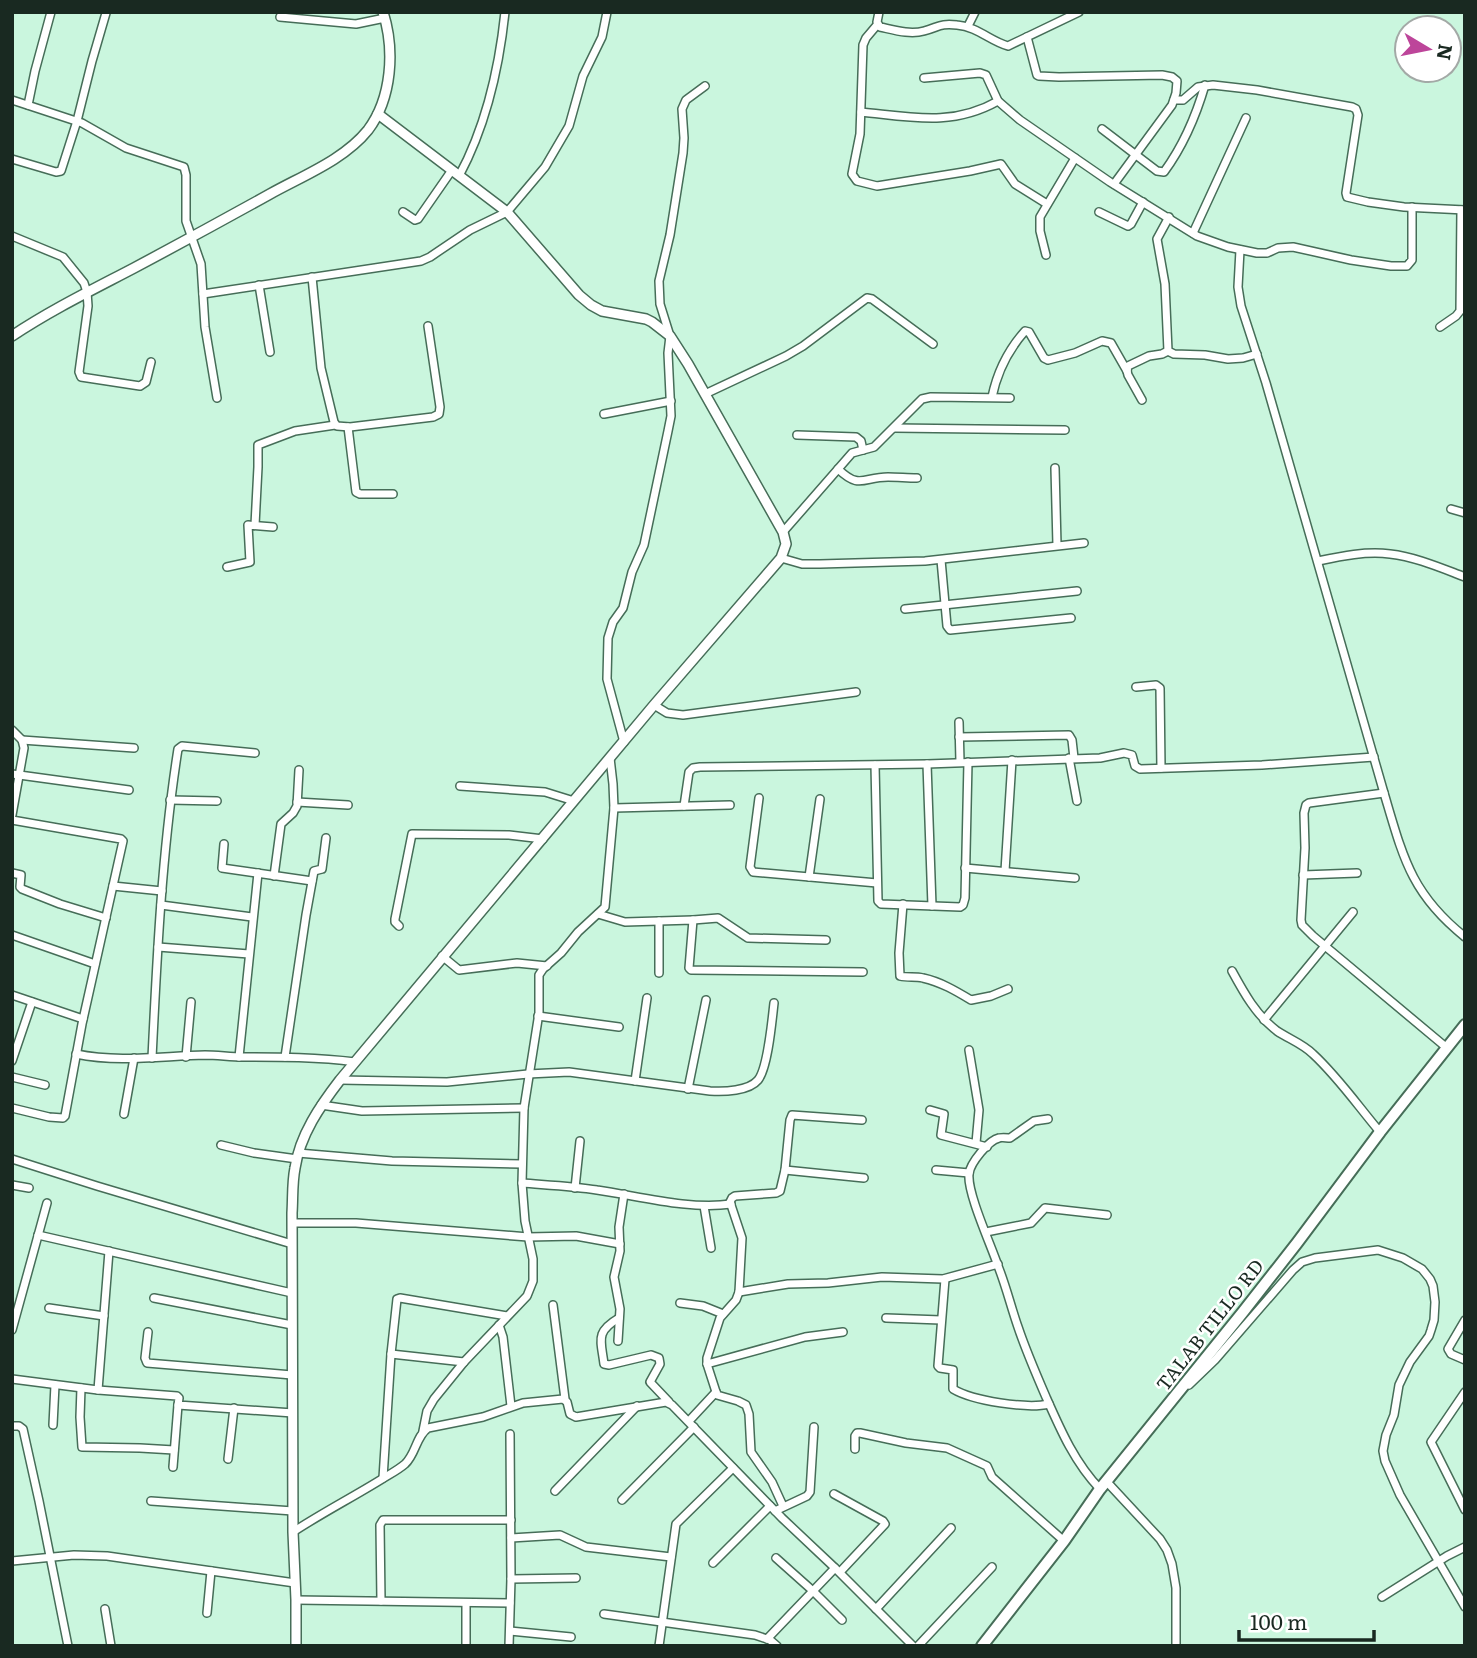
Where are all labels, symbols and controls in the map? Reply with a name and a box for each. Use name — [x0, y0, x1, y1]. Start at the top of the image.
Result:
north arrow — [1393, 14, 1463, 84]
text: N — [1431, 42, 1461, 62]
street label: TALAB TILLO RD — [1149, 1252, 1270, 1396]
scale bar — [1239, 1598, 1374, 1642]
text: 100 m — [1250, 1605, 1307, 1636]

